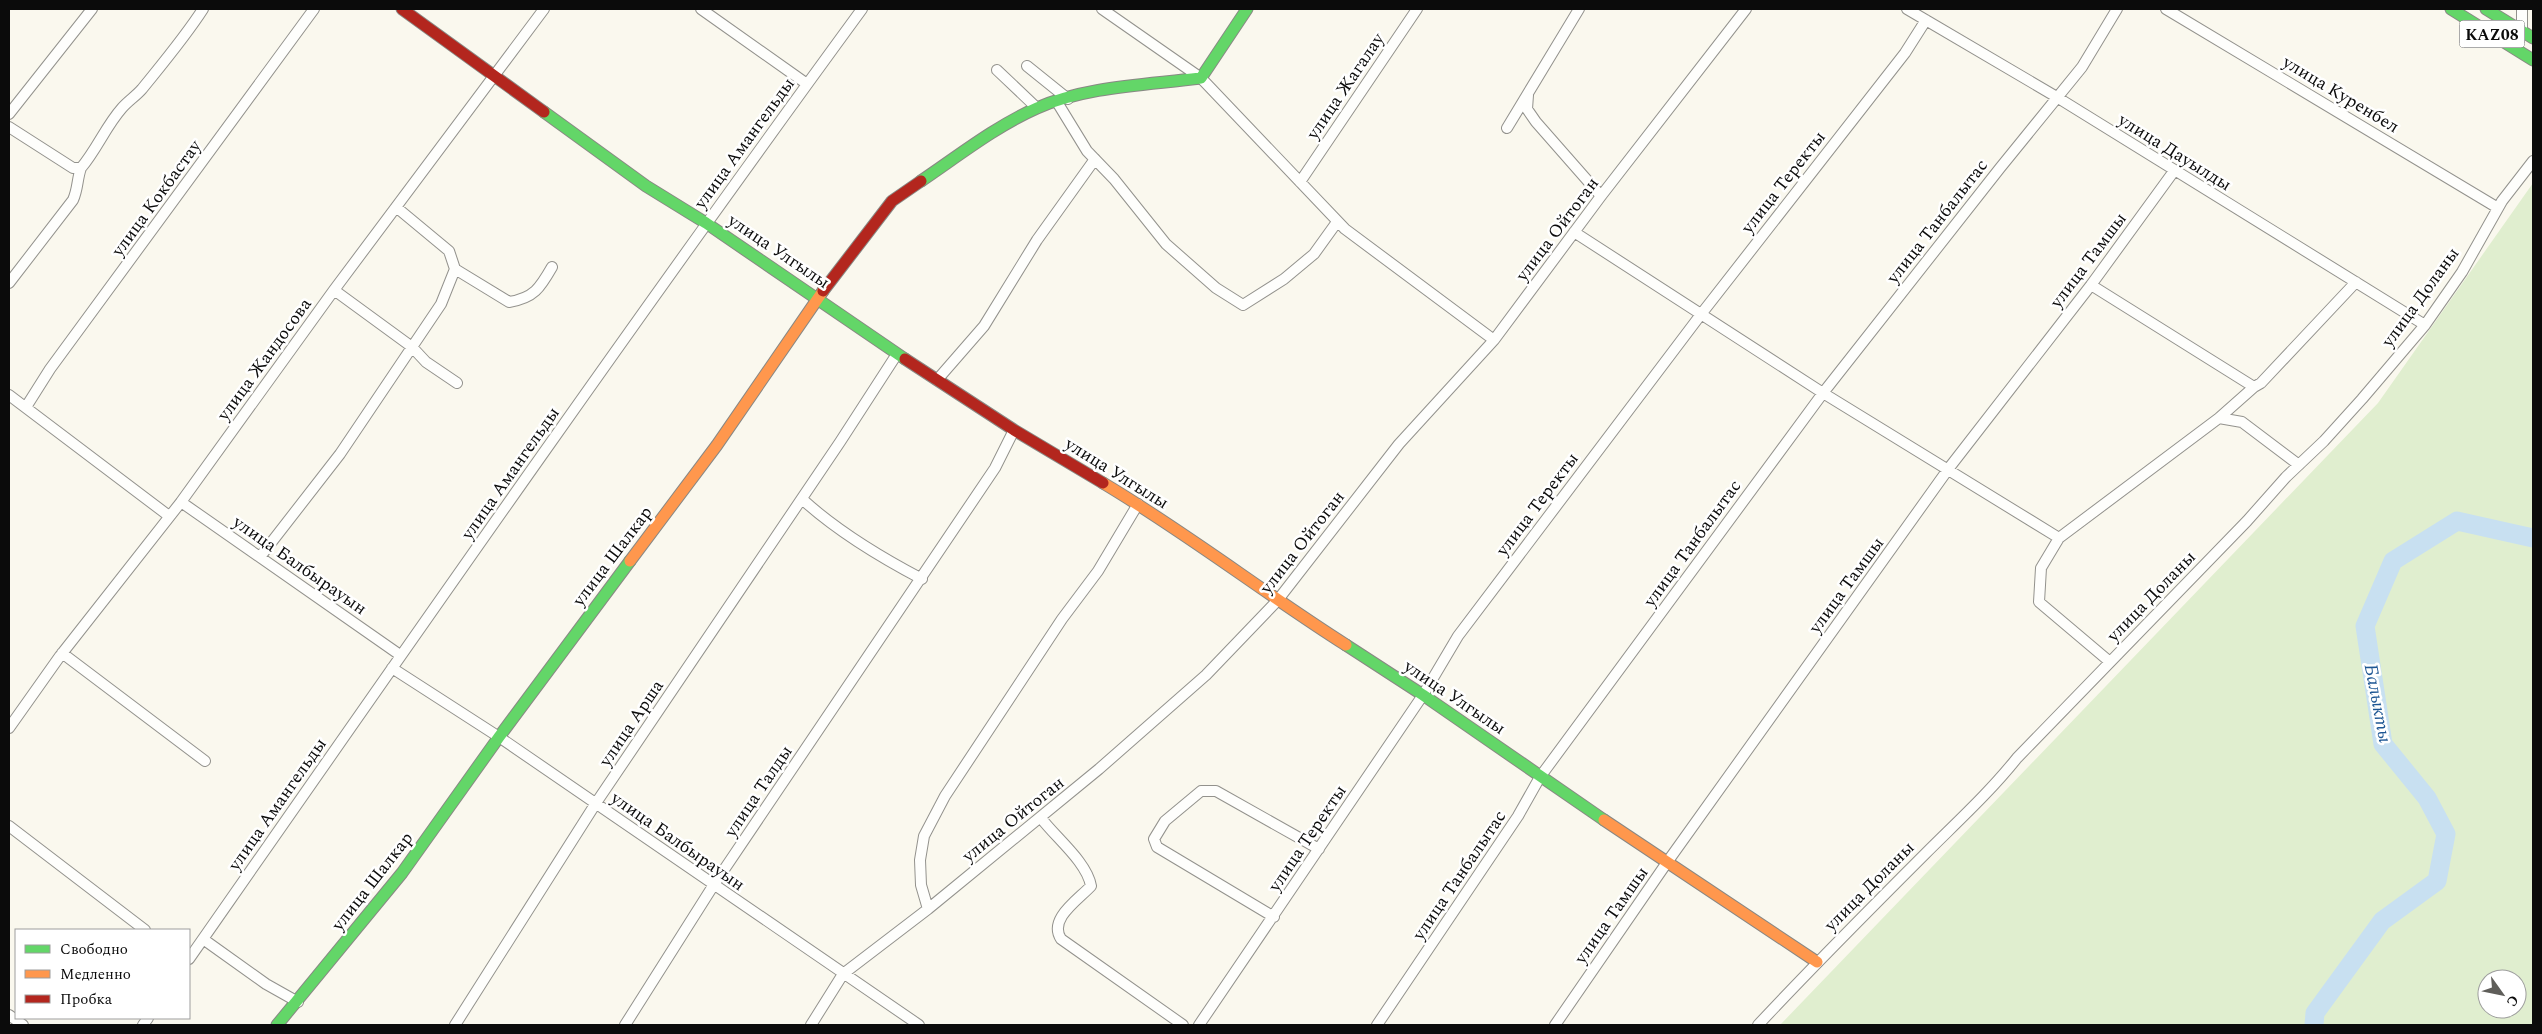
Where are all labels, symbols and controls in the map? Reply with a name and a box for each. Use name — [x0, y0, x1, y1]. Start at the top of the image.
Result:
road number: KAZ08 — [2460, 20, 2524, 48]
street label: улица Жагалау — [1299, 26, 1392, 146]
street label: улица Куренбел — [2276, 48, 2404, 140]
street label: улица Амангельды — [687, 72, 801, 216]
street label: улица Дауылды — [2112, 106, 2237, 198]
street label: улица Теректы — [1734, 125, 1832, 240]
street label: улица Кокбастау — [104, 133, 209, 263]
street label: улица Танбалытас — [1879, 153, 1995, 290]
street label: улица Ойтоган — [1509, 171, 1606, 288]
street label: улица Улгылы — [721, 207, 835, 296]
street label: улица Тамшы — [2043, 207, 2133, 315]
street label: улица Доланы — [2374, 242, 2466, 354]
street label: улица Жандосова — [210, 292, 318, 427]
street label: улица Амангельды — [454, 401, 566, 546]
street label: улица Улгылы — [1059, 430, 1174, 516]
street label: улица Теректы — [1489, 447, 1585, 563]
street label: улица Танбалытас — [1636, 474, 1748, 613]
street label: улица Ойтоган — [1253, 485, 1351, 601]
street label: улица Шалкар — [565, 501, 659, 613]
street label: улица Балбырауын — [226, 508, 372, 622]
street label: улица Тамшы — [1801, 531, 1891, 640]
street label: улица Доланы — [2100, 544, 2202, 649]
street label: улица Улгылы — [1397, 653, 1511, 742]
water label: Балыкты — [2356, 661, 2399, 745]
street label: улица Арша — [592, 674, 671, 773]
street label: улица Амангельды — [221, 732, 333, 877]
street label: улица Талды — [717, 740, 799, 844]
street label: улица Ойтоган — [956, 770, 1070, 870]
street label: улица Теректы — [1261, 779, 1353, 898]
street label: улица Балбырауын — [604, 784, 750, 898]
street label: улица Танбалытас — [1405, 805, 1513, 947]
street label: улица Шалкар — [324, 826, 420, 937]
street label: улица Доланы — [1817, 835, 1921, 938]
street label: улица Тамшы — [1567, 861, 1655, 970]
legend — [15, 929, 190, 1019]
text: Свободно — [60, 938, 128, 961]
text: Медленно — [60, 963, 131, 986]
north arrow — [2477, 969, 2527, 1019]
text: Пробка — [60, 988, 113, 1011]
text: С — [2501, 991, 2524, 1011]

